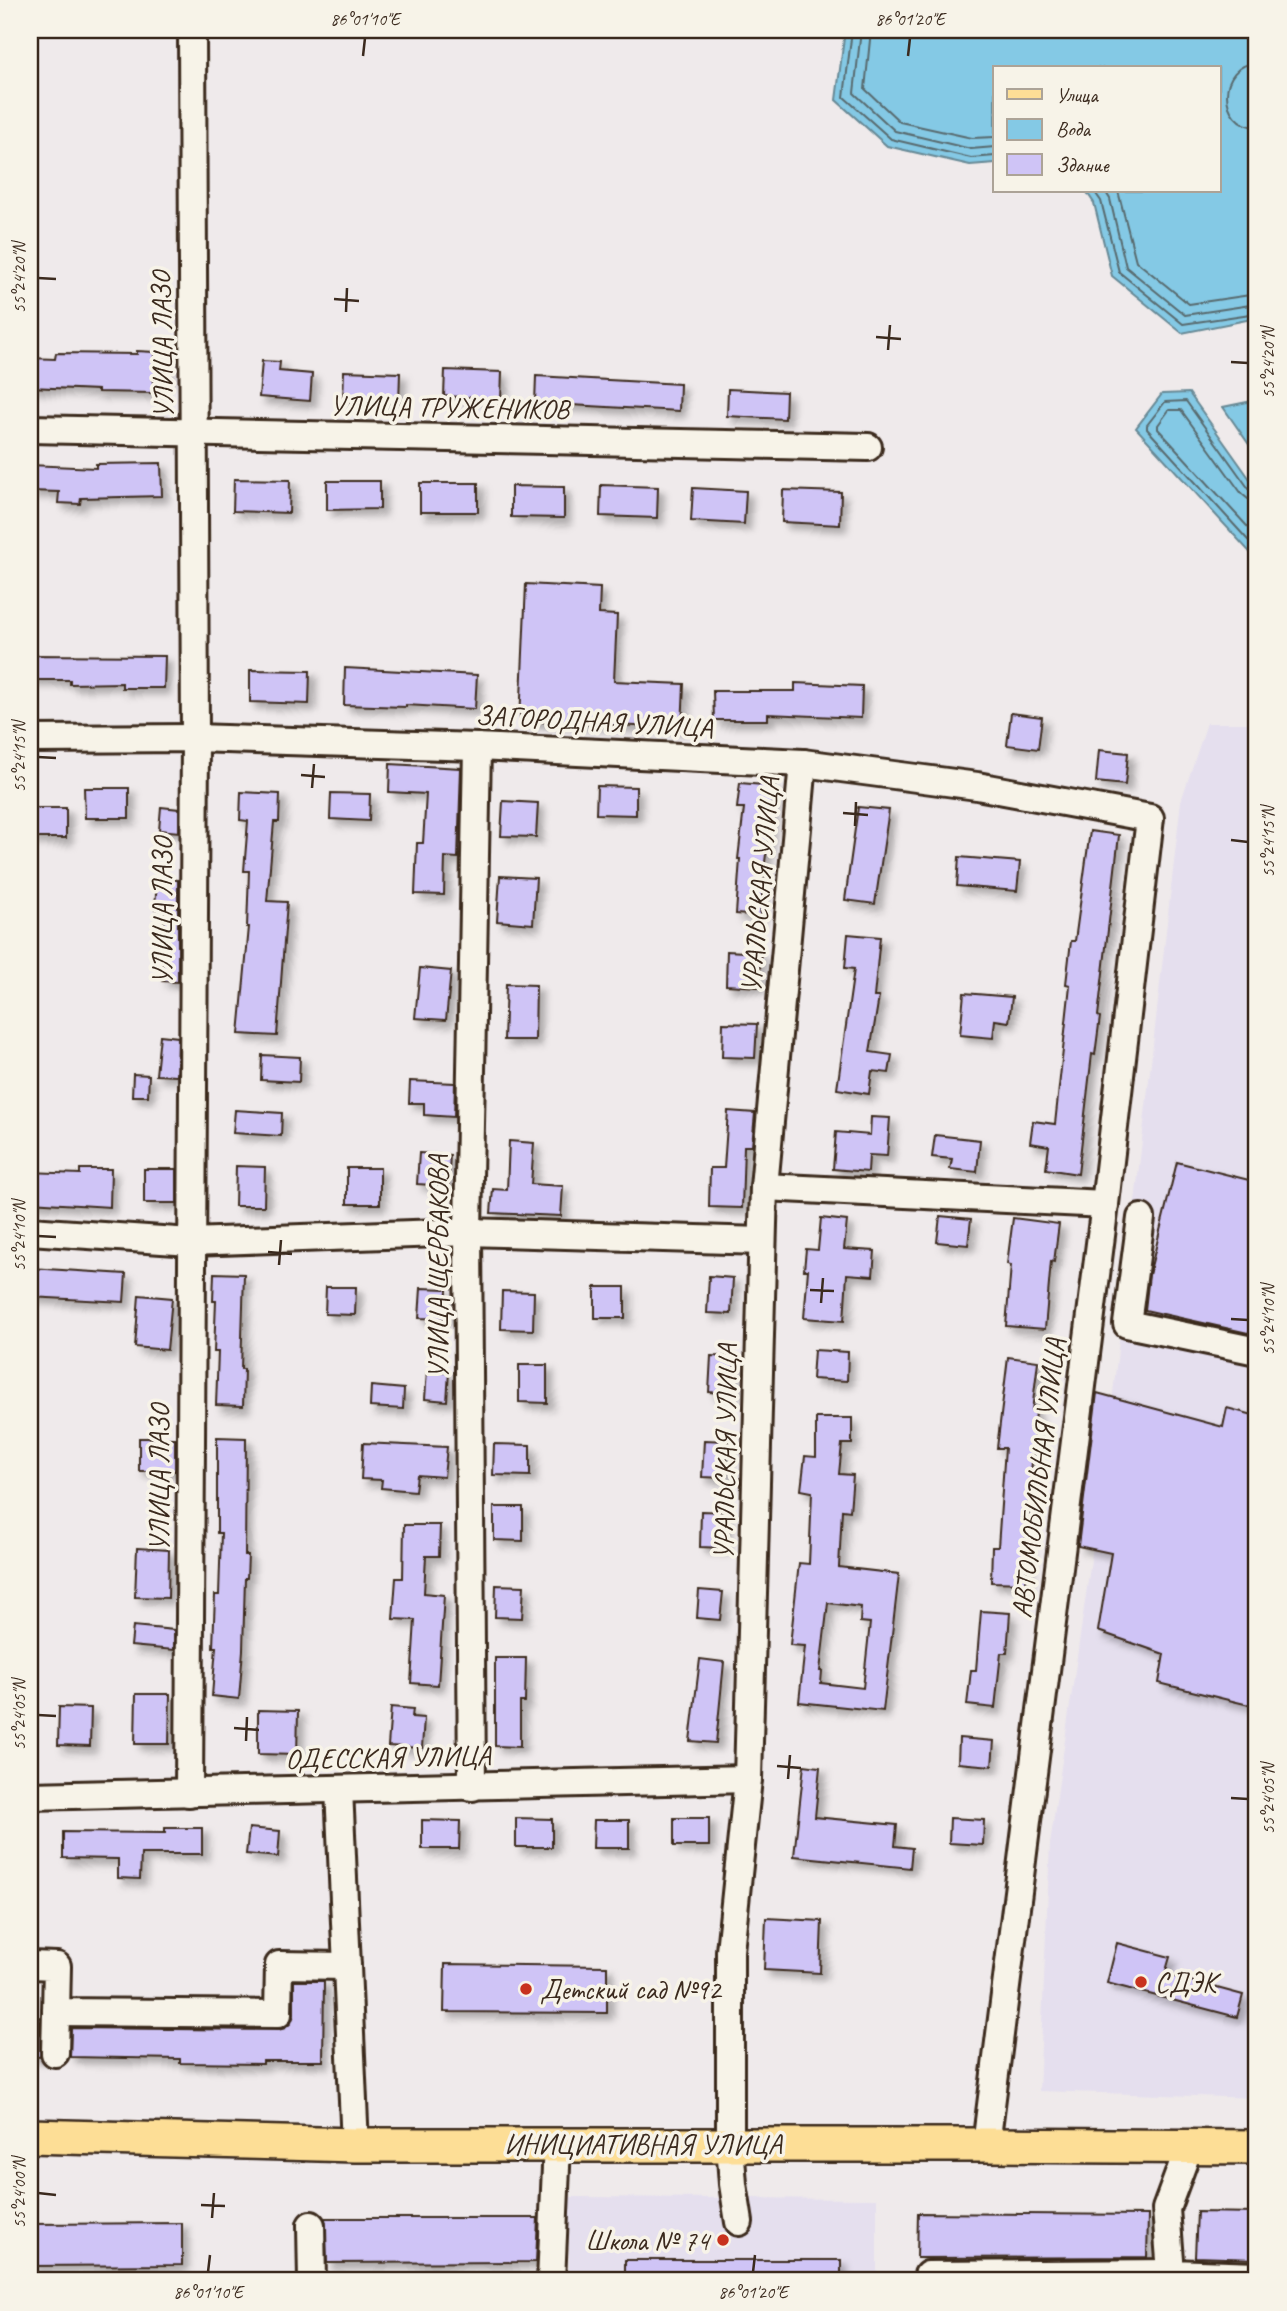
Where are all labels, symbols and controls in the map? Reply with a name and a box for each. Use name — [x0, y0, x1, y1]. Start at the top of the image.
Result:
text: 86°01'10"E — [330, 8, 402, 30]
text: 86°01'20"E — [875, 8, 947, 30]
legend — [993, 66, 1220, 192]
text: Улица — [1056, 82, 1099, 108]
text: Вода — [1056, 116, 1092, 142]
text: Здание — [1056, 152, 1110, 178]
text: 55°24'20"N — [8, 239, 30, 313]
street label: УЛИЦА ЛАЗО — [143, 268, 181, 419]
text: 55°24'20"N — [1257, 324, 1279, 398]
street label: УЛИЦА ТРУЖЕНИКОВ — [329, 387, 572, 427]
street label: ЗАГОРОДНАЯ УЛИЦА — [475, 697, 714, 745]
text: 55°24'15"N — [8, 718, 30, 792]
street label: УРАЛЬСКАЯ УЛИЦА — [733, 774, 787, 994]
text: 55°24'15"N — [1257, 803, 1279, 877]
street label: УЛИЦА ЛАЗО — [145, 834, 180, 985]
street label: УЛИЦА ЩЕРБАКОВА — [421, 1153, 456, 1379]
text: 55°24'10"N — [8, 1197, 30, 1271]
text: 55°24'10"N — [1257, 1281, 1279, 1355]
street label: АВТОМОБИЛЬНАЯ УЛИЦА — [1003, 1335, 1073, 1620]
street label: УРАЛЬСКАЯ УЛИЦА — [706, 1342, 744, 1560]
street label: УЛИЦА ЛАЗО — [142, 1401, 177, 1552]
text: 55°24'05"N — [8, 1676, 30, 1750]
street label: ОДЕССКАЯ УЛИЦА — [285, 1738, 493, 1776]
text: 55°24'05"N — [1257, 1760, 1279, 1834]
place label: СДЭК — [1155, 1965, 1222, 2000]
place label: Детский сад №92 — [540, 1972, 723, 2007]
marker: СДЭК — [1133, 1974, 1149, 1990]
marker: Детский сад №92 — [518, 1981, 534, 1997]
street label: ИНИЦИАТИВНАЯ УЛИЦА — [504, 2127, 784, 2162]
text: 55°24'00"N — [8, 2154, 30, 2228]
place label: Школа № 74 — [585, 2223, 711, 2258]
marker: Школа № 74 — [715, 2232, 731, 2248]
text: 86°01'10"E — [173, 2281, 245, 2303]
text: 86°01'20"E — [718, 2281, 790, 2303]

